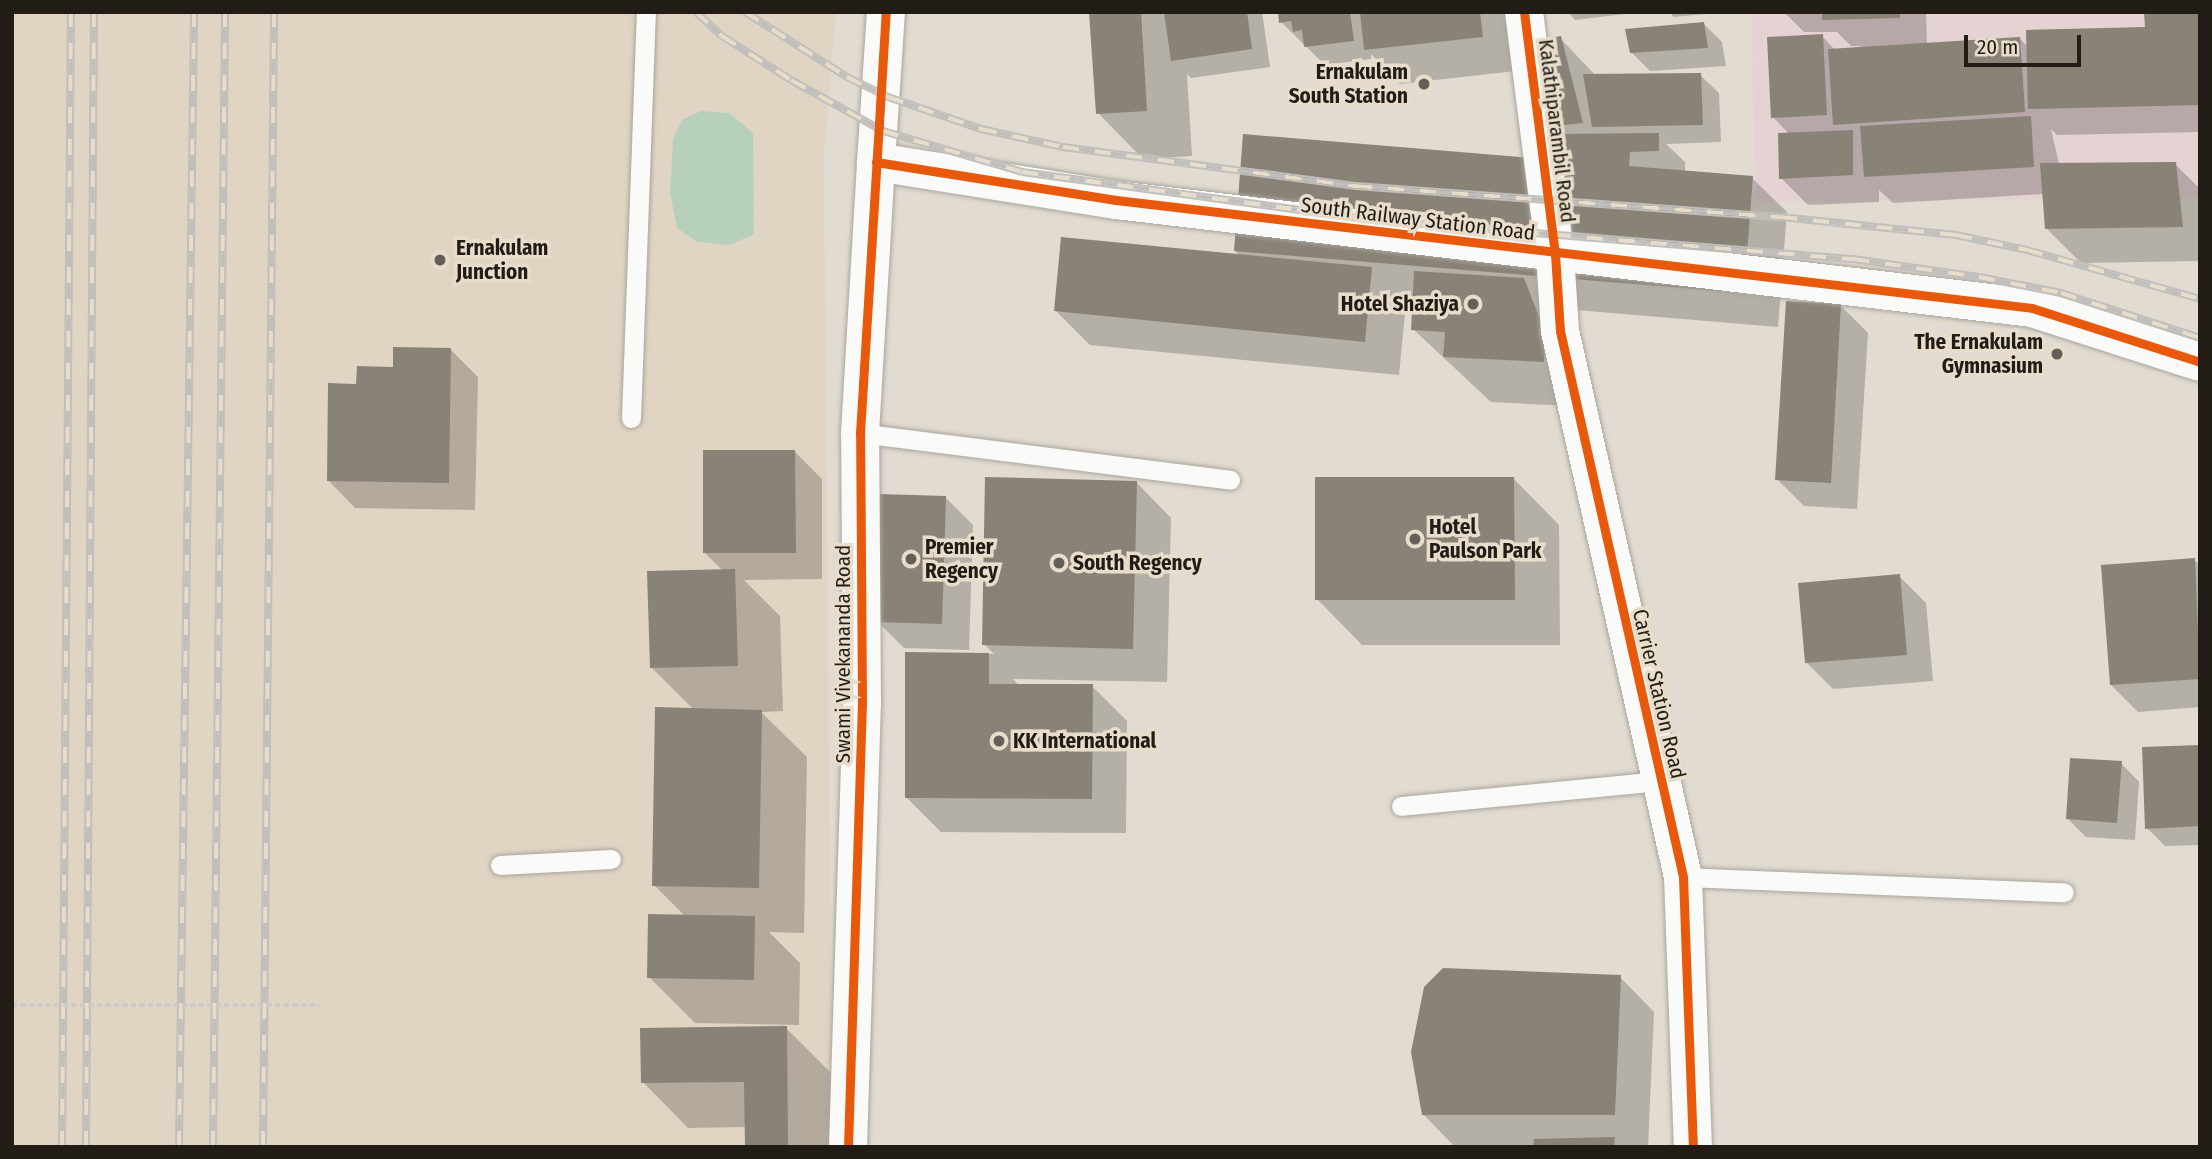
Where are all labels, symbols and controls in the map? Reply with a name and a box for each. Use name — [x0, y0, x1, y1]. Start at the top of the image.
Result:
scale bar — [1967, 21, 2084, 65]
text: 20 m — [1977, 34, 2018, 60]
street label: Kalathiparambil Road — [1533, 38, 1581, 224]
place label: Ernakulam South Station — [1289, 59, 1408, 109]
marker: Ernakulam South Station — [1414, 74, 1434, 94]
street label: South Railway Station Road — [1300, 192, 1536, 246]
place label: Ernakulam Junction — [456, 235, 548, 285]
marker: Ernakulam Junction — [430, 250, 450, 270]
place label: Hotel Shaziya — [1341, 291, 1459, 317]
marker: Hotel Shaziya — [1465, 296, 1481, 312]
place label: The Ernakulam Gymnasium — [1914, 329, 2043, 379]
marker: The Ernakulam Gymnasium — [2049, 346, 2065, 362]
place label: Hotel Paulson Park — [1429, 514, 1542, 564]
marker: Hotel Paulson Park — [1407, 531, 1423, 547]
place label: Premier Regency — [925, 534, 998, 584]
street label: Swami Vivekananda Road — [830, 545, 856, 763]
place label: South Regency — [1073, 550, 1202, 576]
marker: Premier Regency — [903, 551, 919, 567]
marker: South Regency — [1051, 555, 1067, 571]
street label: Carrier Station Road — [1627, 607, 1691, 781]
place label: KK International — [1013, 728, 1156, 754]
marker: KK International — [991, 733, 1007, 749]

